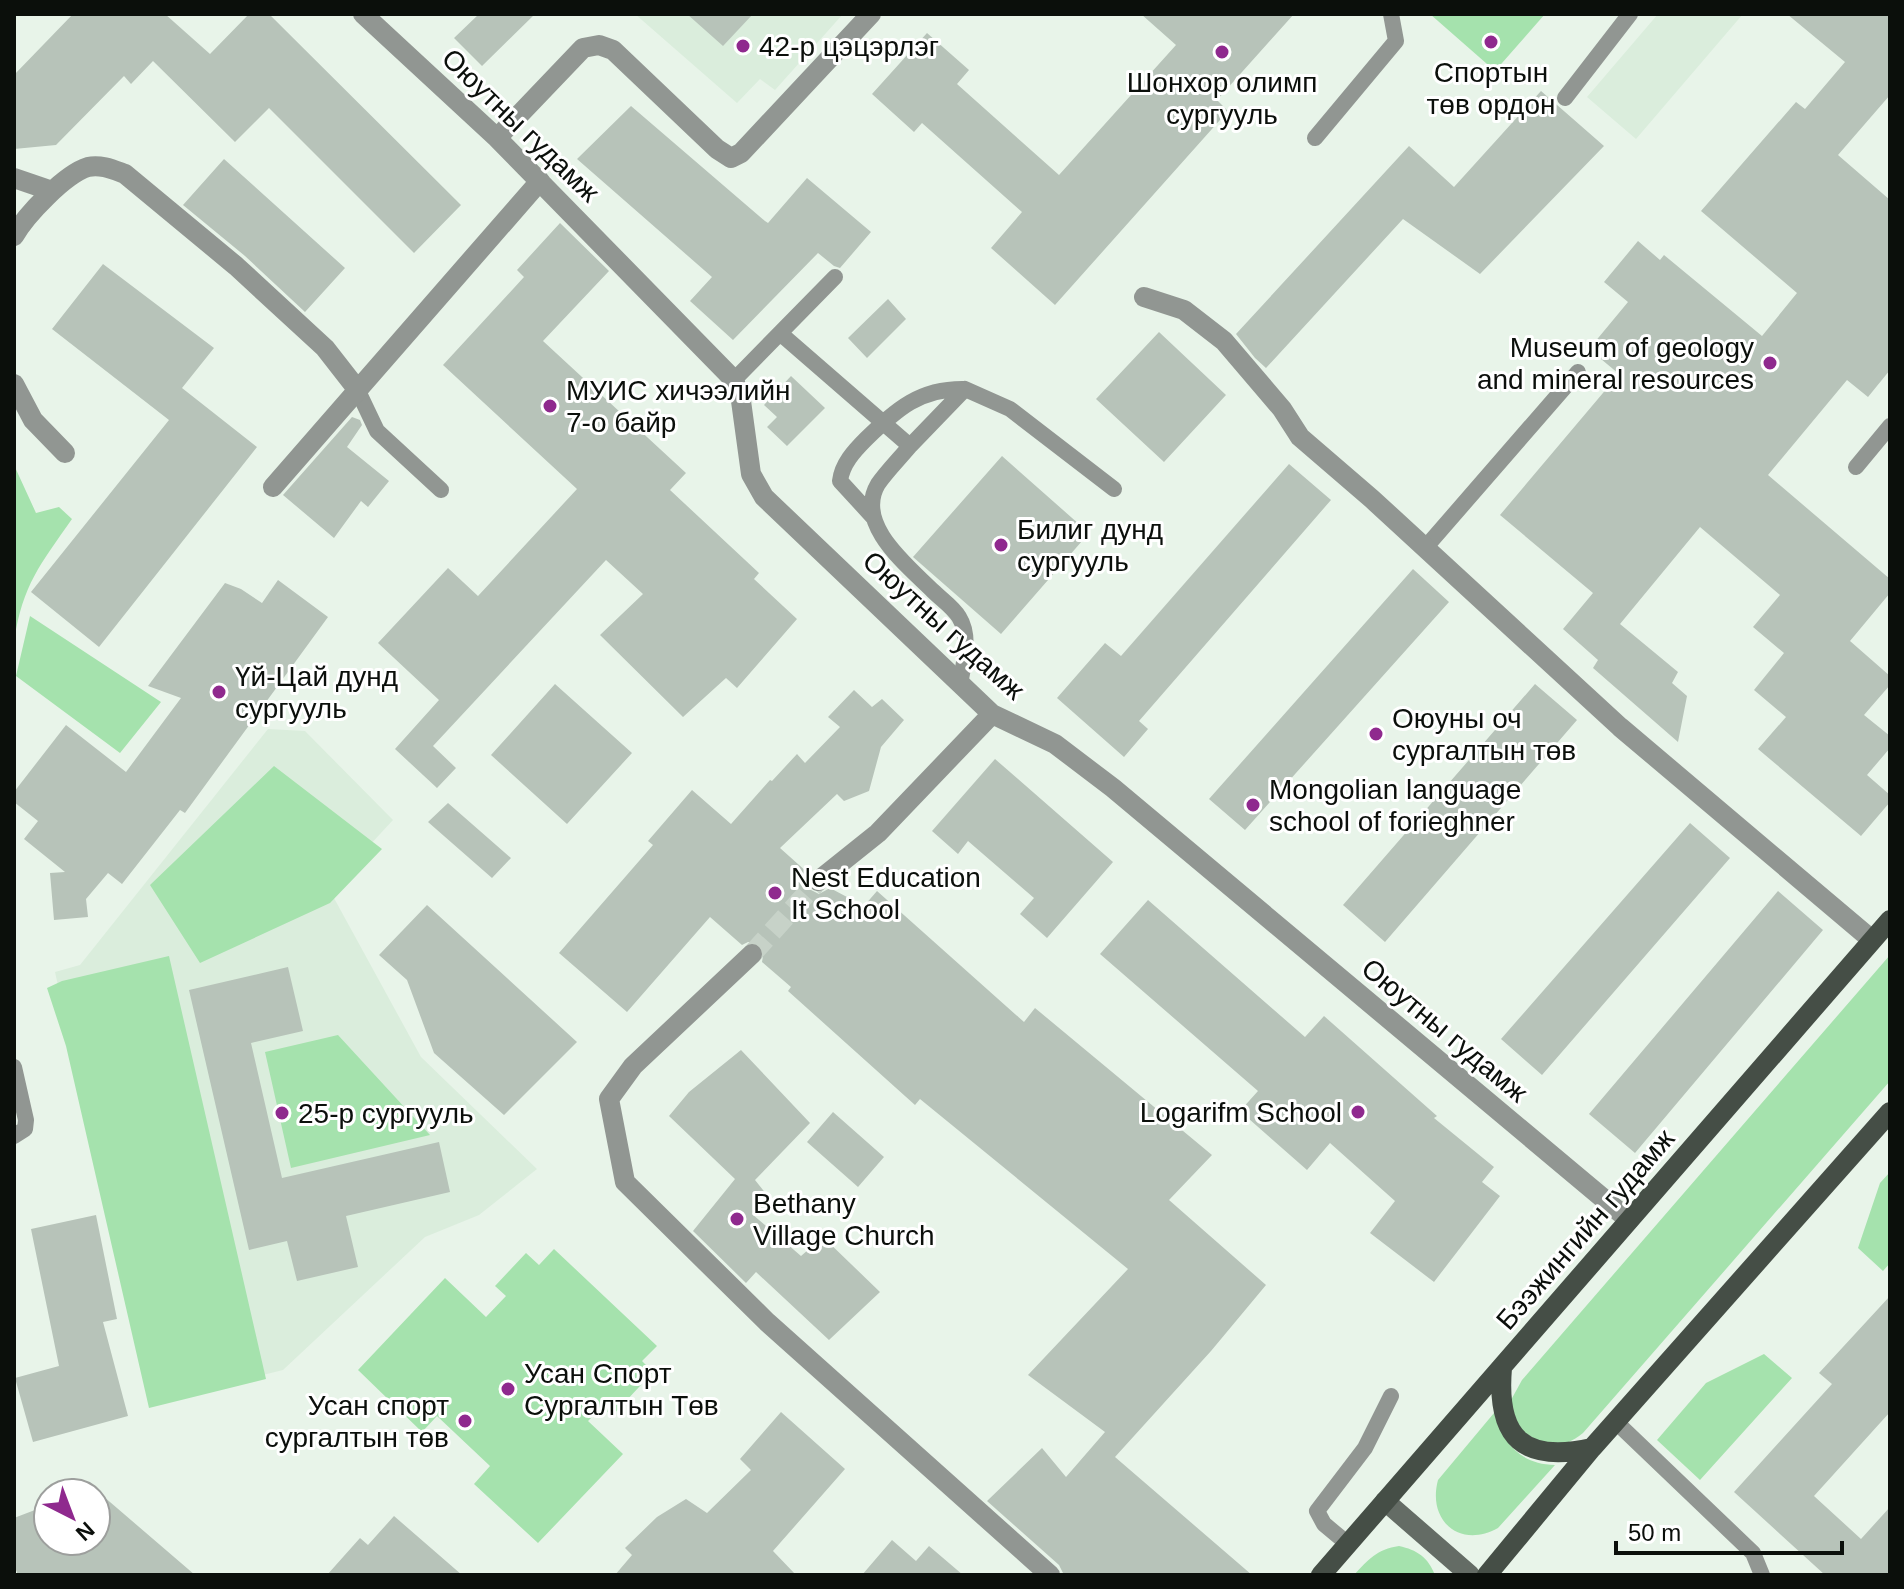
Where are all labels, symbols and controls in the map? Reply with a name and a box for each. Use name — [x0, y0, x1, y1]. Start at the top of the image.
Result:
place label: 42-р цэцэрлэг — [759, 31, 939, 62]
marker: Спортын төв ордон — [1482, 33, 1500, 51]
marker: 42-р цэцэрлэг — [734, 37, 752, 55]
street label: Оюутны гудамж — [436, 43, 606, 208]
marker: Шонхор олимп сургууль — [1213, 43, 1231, 61]
place label: Спортын төв ордон — [1427, 57, 1555, 120]
place label: Шонхор олимп сургууль — [1127, 67, 1317, 130]
place label: Museum of geology and mineral resources — [1477, 332, 1754, 395]
marker: Museum of geology and mineral resources — [1761, 354, 1779, 372]
place label: МУИС хичээлийн 7-о байр — [566, 375, 791, 438]
marker: МУИС хичээлийн 7-о байр — [541, 397, 559, 415]
place label: Билиг дунд сургууль — [1017, 514, 1163, 577]
marker: Билиг дунд сургууль — [992, 536, 1010, 554]
street label: Оюутны гудамж — [857, 545, 1031, 706]
place label: Үй-Цай дунд сургууль — [235, 661, 398, 724]
marker: Үй-Цай дунд сургууль — [210, 683, 228, 701]
place label: Оюуны оч сургалтын төв — [1392, 703, 1576, 766]
marker: Оюуны оч сургалтын төв — [1367, 725, 1385, 743]
place label: Mongolian language school of forieghner — [1269, 774, 1521, 837]
marker: Mongolian language school of forieghner — [1244, 796, 1262, 814]
place label: Nest Education It School — [791, 862, 981, 925]
marker: Nest Education It School — [766, 884, 784, 902]
street label: Оюутны гудамж — [1356, 952, 1534, 1109]
place label: Logarifm School — [1140, 1097, 1342, 1128]
place label: 25-р сургууль — [298, 1098, 474, 1129]
marker: Logarifm School — [1349, 1103, 1367, 1121]
marker: 25-р сургууль — [273, 1104, 291, 1122]
street label: Бээжингийн гудамж — [1490, 1123, 1681, 1336]
place label: Bethany Village Church — [753, 1188, 935, 1251]
marker: Bethany Village Church — [728, 1210, 746, 1228]
place label: Усан Спорт Сургалтын Төв — [524, 1358, 719, 1421]
marker: Усан Спорт Сургалтын Төв — [499, 1380, 517, 1398]
place label: Усан спорт сургалтын төв — [265, 1390, 449, 1453]
marker: Усан спорт сургалтын төв — [456, 1412, 474, 1430]
north arrow — [32, 1477, 112, 1557]
scale bar — [1616, 1505, 1842, 1555]
text: N — [71, 1517, 99, 1546]
text: 50 m — [1628, 1519, 1681, 1546]

